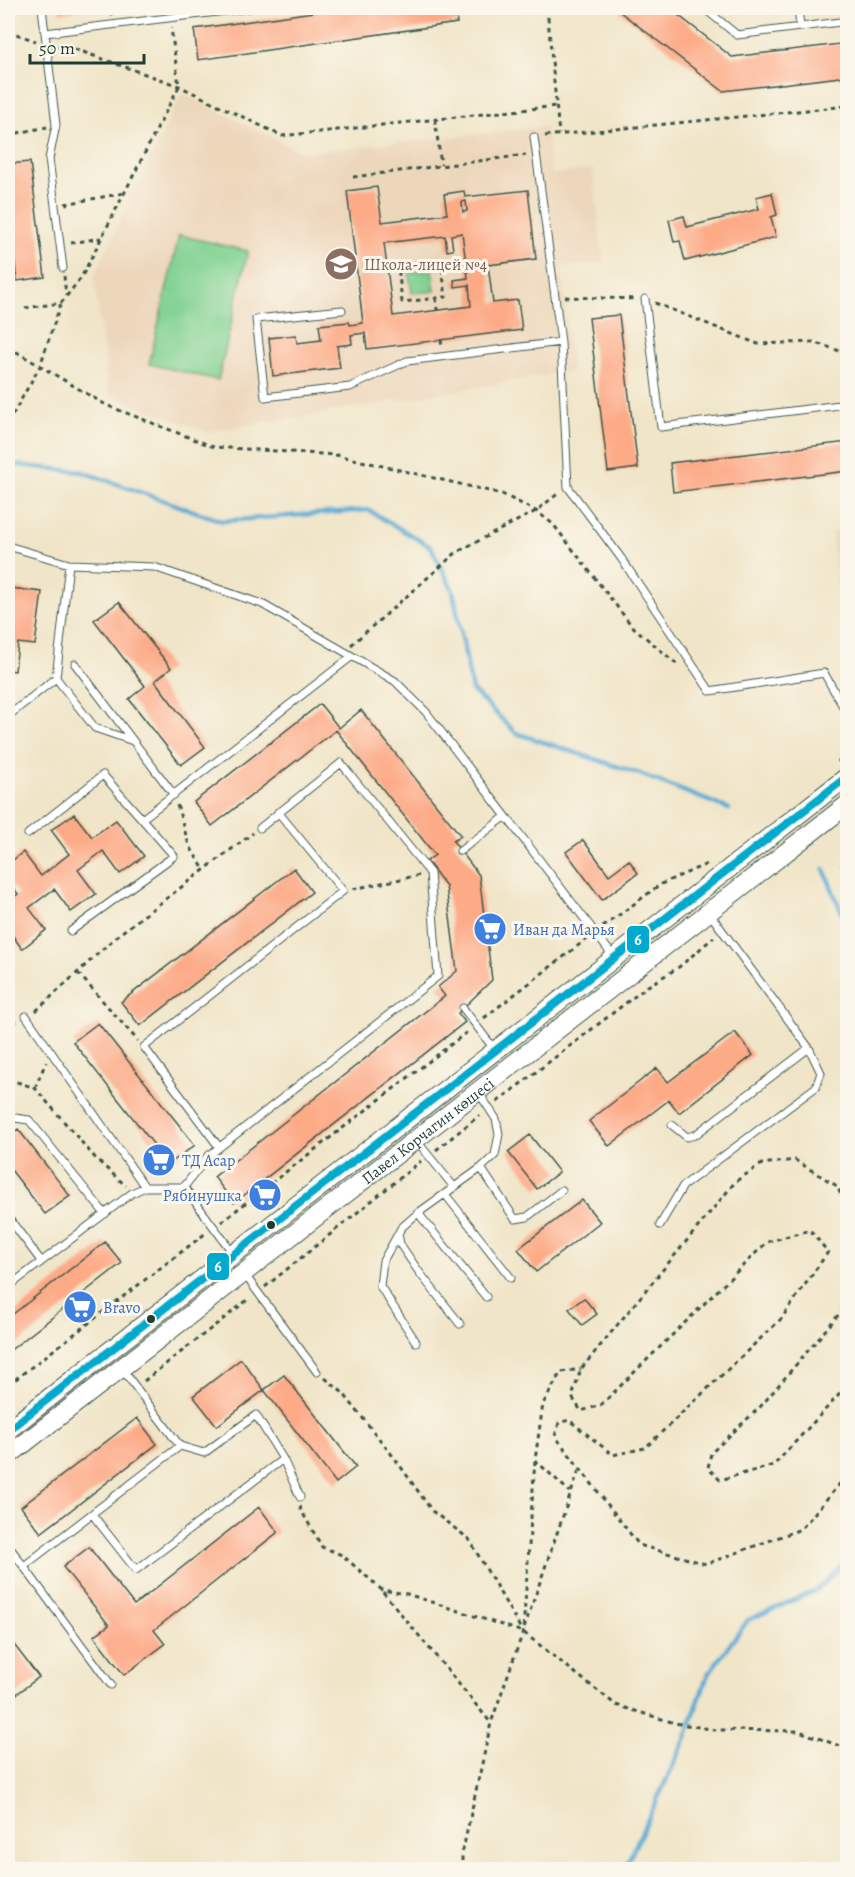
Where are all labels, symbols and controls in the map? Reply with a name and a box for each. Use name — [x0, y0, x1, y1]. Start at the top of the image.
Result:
scale bar — [30, 27, 144, 65]
text: 50 m — [39, 36, 75, 60]
school or university icon: Школа-лицей №4 — [323, 246, 359, 282]
place label: Школа-лицей №4 — [364, 254, 487, 276]
supermarket icon: Иван да Марья — [472, 911, 508, 947]
place label: Иван да Марья — [513, 919, 615, 941]
line badge: 6 — [626, 925, 650, 954]
text: 6 — [634, 929, 642, 951]
street label: Павел Корчагин көшесі — [357, 1073, 499, 1190]
supermarket icon: ТД Асар — [141, 1142, 177, 1178]
place label: ТД Асар — [182, 1150, 235, 1172]
supermarket icon: Рябинушка — [247, 1177, 283, 1213]
place label: Рябинушка — [163, 1185, 243, 1207]
unlabelled marker — [265, 1219, 277, 1231]
line badge: 6 — [206, 1252, 230, 1281]
text: 6 — [214, 1256, 222, 1278]
supermarket icon: Bravo — [62, 1289, 98, 1325]
place label: Bravo — [103, 1297, 140, 1319]
unlabelled marker — [145, 1313, 157, 1325]

